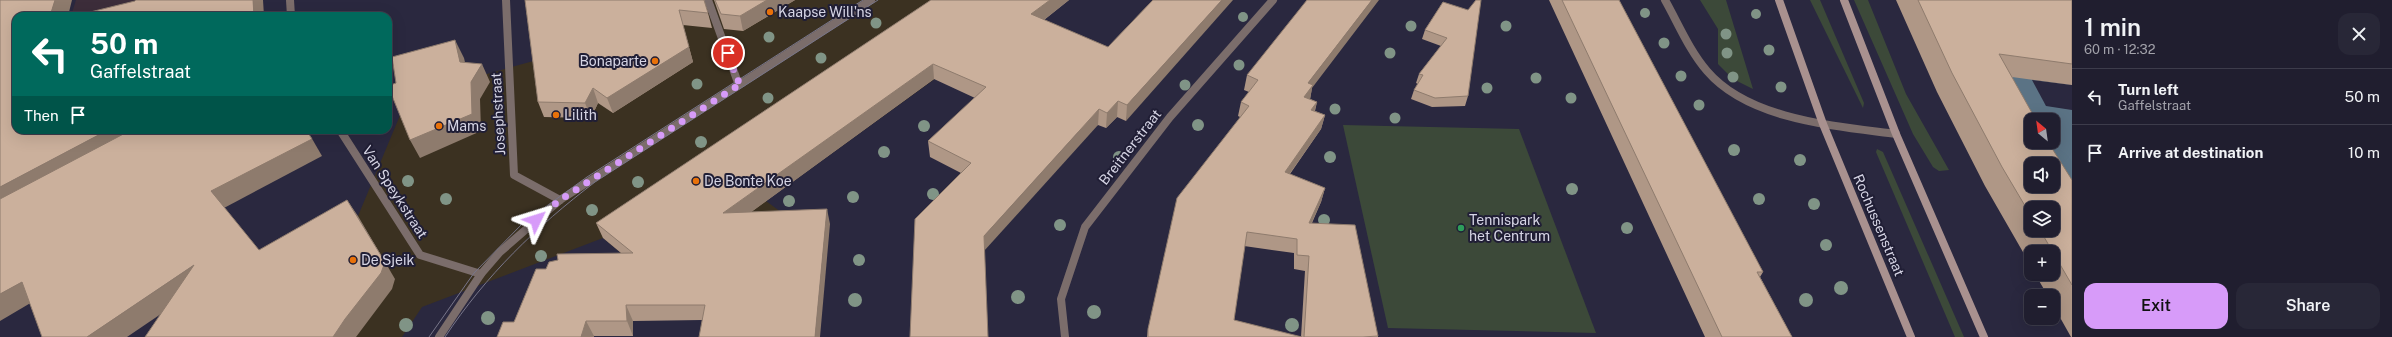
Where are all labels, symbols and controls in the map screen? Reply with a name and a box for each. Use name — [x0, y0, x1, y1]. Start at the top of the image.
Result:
place label: Kaapse Will'ns — [778, 4, 872, 20]
marker: Kaapse Will'ns — [765, 7, 775, 17]
text: 1 min — [2084, 13, 2141, 41]
button: close — [2338, 13, 2380, 55]
text: 50 m — [90, 27, 158, 60]
icon: left — [24, 28, 76, 80]
pin — [711, 36, 745, 70]
icon: arrive — [717, 42, 739, 64]
text: 60 m · 12:32 — [2084, 42, 2156, 57]
place label: Bonaparte — [579, 53, 647, 69]
marker: Bonaparte — [650, 56, 660, 66]
text: Gaffelstraat — [90, 61, 191, 82]
street label: Josephstraat — [488, 72, 508, 156]
text: Turn left — [2118, 81, 2179, 98]
icon: left — [2084, 86, 2106, 108]
text: 50 m — [2345, 88, 2380, 105]
text: Gaffelstraat — [2118, 98, 2191, 113]
icon: arrive — [67, 104, 89, 126]
street label: Breitnerstraat — [1096, 106, 1164, 188]
text: Then — [24, 107, 59, 124]
place label: Lilith — [564, 107, 597, 123]
marker: Lilith — [551, 110, 561, 120]
north arrow — [2024, 113, 2060, 149]
map controls — [2024, 113, 2060, 325]
place label: Mams — [447, 118, 486, 134]
marker: Mams — [434, 121, 444, 131]
icon: arrive — [2084, 142, 2106, 164]
street label: Van Speykstraat — [359, 143, 431, 241]
text: Arrive at destination — [2118, 144, 2263, 161]
text: 10 m — [2348, 144, 2380, 161]
button: sound — [2024, 157, 2060, 193]
street label: Rochussenstraat — [1850, 172, 1908, 278]
place label: De Bonte Koe — [704, 173, 792, 189]
marker: De Bonte Koe — [691, 176, 701, 186]
position arrow — [515, 199, 557, 241]
button: layers — [2024, 201, 2060, 237]
place label: Tennispark het Centrum — [1469, 212, 1550, 244]
marker: Tennispark het Centrum — [1456, 223, 1466, 233]
button: + — [2024, 245, 2060, 281]
place label: De Sjeik — [361, 252, 414, 268]
marker: De Sjeik — [348, 255, 358, 265]
button: Exit — [2084, 283, 2228, 329]
button: Share — [2236, 283, 2380, 329]
button: − — [2024, 289, 2060, 325]

